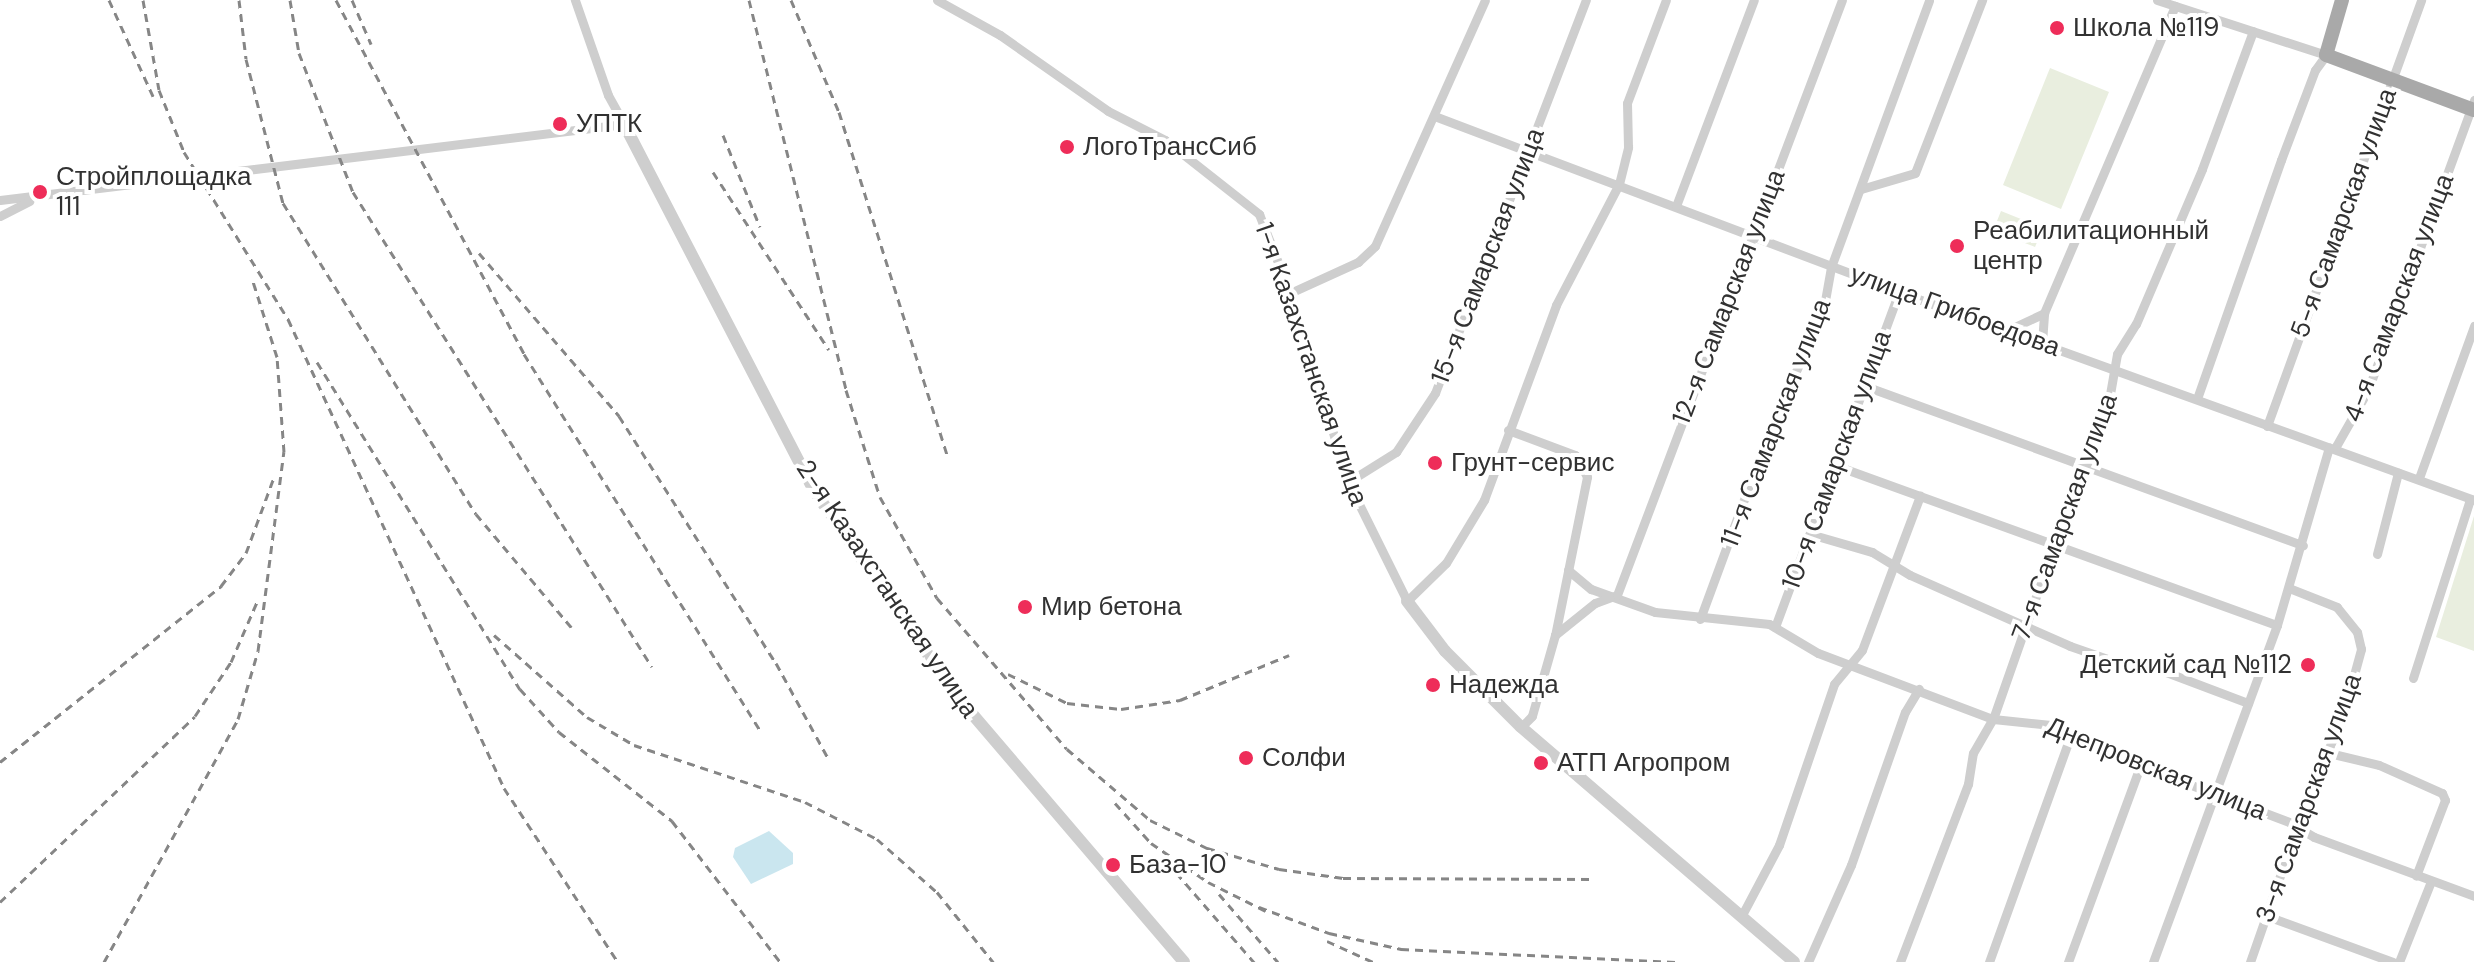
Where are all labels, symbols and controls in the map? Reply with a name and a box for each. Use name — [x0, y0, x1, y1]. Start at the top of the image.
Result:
place label: Школа №119 — [2073, 12, 2219, 44]
marker: Школа №119 — [2048, 19, 2066, 37]
street label: 5-я Самарская улица — [2284, 84, 2404, 342]
place label: УПТК — [576, 108, 642, 140]
marker: УПТК — [551, 115, 569, 133]
street label: 15-я Самарская улица — [1425, 124, 1551, 388]
place label: ЛогоТрансСиб — [1083, 131, 1257, 163]
marker: ЛогоТрансСиб — [1058, 138, 1076, 156]
place label: Стройплощадка 111 — [56, 161, 252, 222]
street label: 12-я Самарская улица — [1666, 165, 1792, 429]
street label: 4-я Самарская улица — [2337, 170, 2461, 426]
marker: Стройплощадка 111 — [31, 183, 49, 201]
place label: Реабилитационный центр — [1973, 215, 2209, 276]
street label: 1-я Казахстанская улица — [1248, 219, 1374, 509]
marker: Реабилитационный центр — [1948, 237, 1966, 255]
street label: улица Грибоедова — [1846, 259, 2064, 363]
street label: 11-я Самарская улица — [1714, 294, 1838, 552]
street label: 10-я Самарская улица — [1776, 326, 1898, 594]
street label: 7-я Самарская улица — [2006, 389, 2124, 645]
place label: Грунт-сервис — [1451, 447, 1614, 479]
street label: 2-я Казахстанская улица — [789, 454, 985, 724]
marker: Грунт-сервис — [1426, 454, 1444, 472]
place label: Мир бетона — [1041, 591, 1182, 623]
marker: Мир бетона — [1016, 598, 1034, 616]
place label: Детский сад №112 — [2080, 649, 2292, 681]
marker: Детский сад №112 — [2299, 656, 2317, 674]
place label: Надежда — [1449, 669, 1559, 701]
street label: 3-я Самарская улица — [2249, 669, 2369, 927]
marker: Надежда — [1424, 676, 1442, 694]
street label: Днепровская улица — [2041, 711, 2271, 827]
place label: Солфи — [1262, 742, 1346, 774]
place label: АТП Агропром — [1557, 747, 1730, 779]
marker: Солфи — [1237, 749, 1255, 767]
marker: АТП Агропром — [1532, 754, 1550, 772]
place label: База-10 — [1129, 849, 1227, 881]
marker: База-10 — [1104, 856, 1122, 874]

